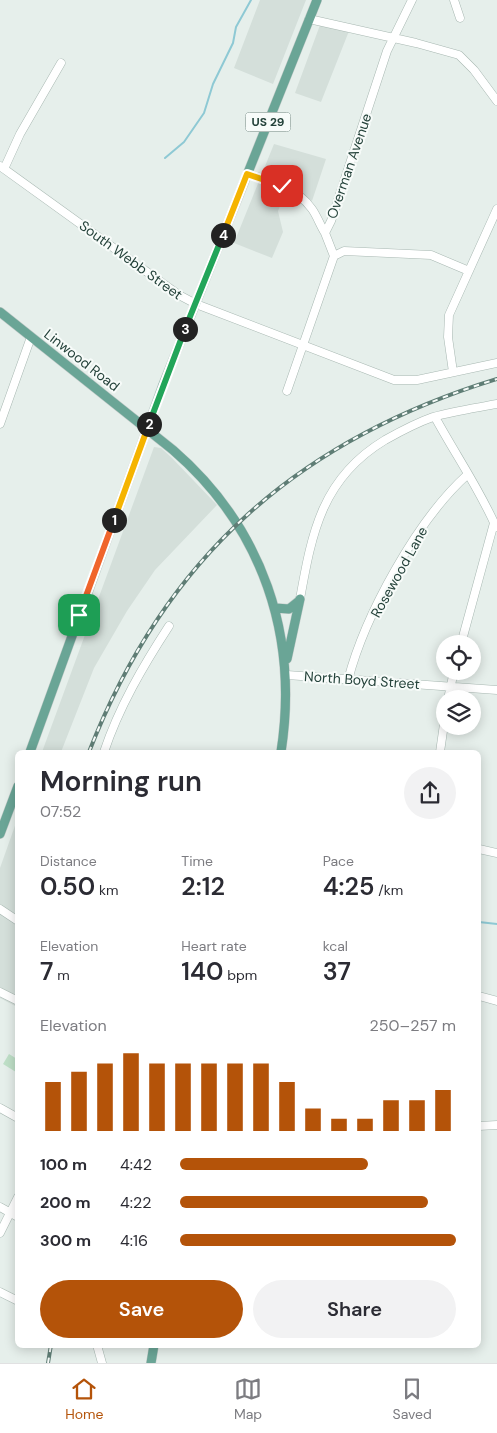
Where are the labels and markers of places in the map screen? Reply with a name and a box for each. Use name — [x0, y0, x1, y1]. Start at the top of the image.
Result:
pin — [261, 165, 303, 207]
pin: 4 — [210, 222, 236, 248]
pin: 3 — [172, 316, 198, 342]
pin: 2 — [136, 412, 162, 436]
pin: 1 — [102, 508, 126, 532]
pin — [58, 594, 100, 636]

